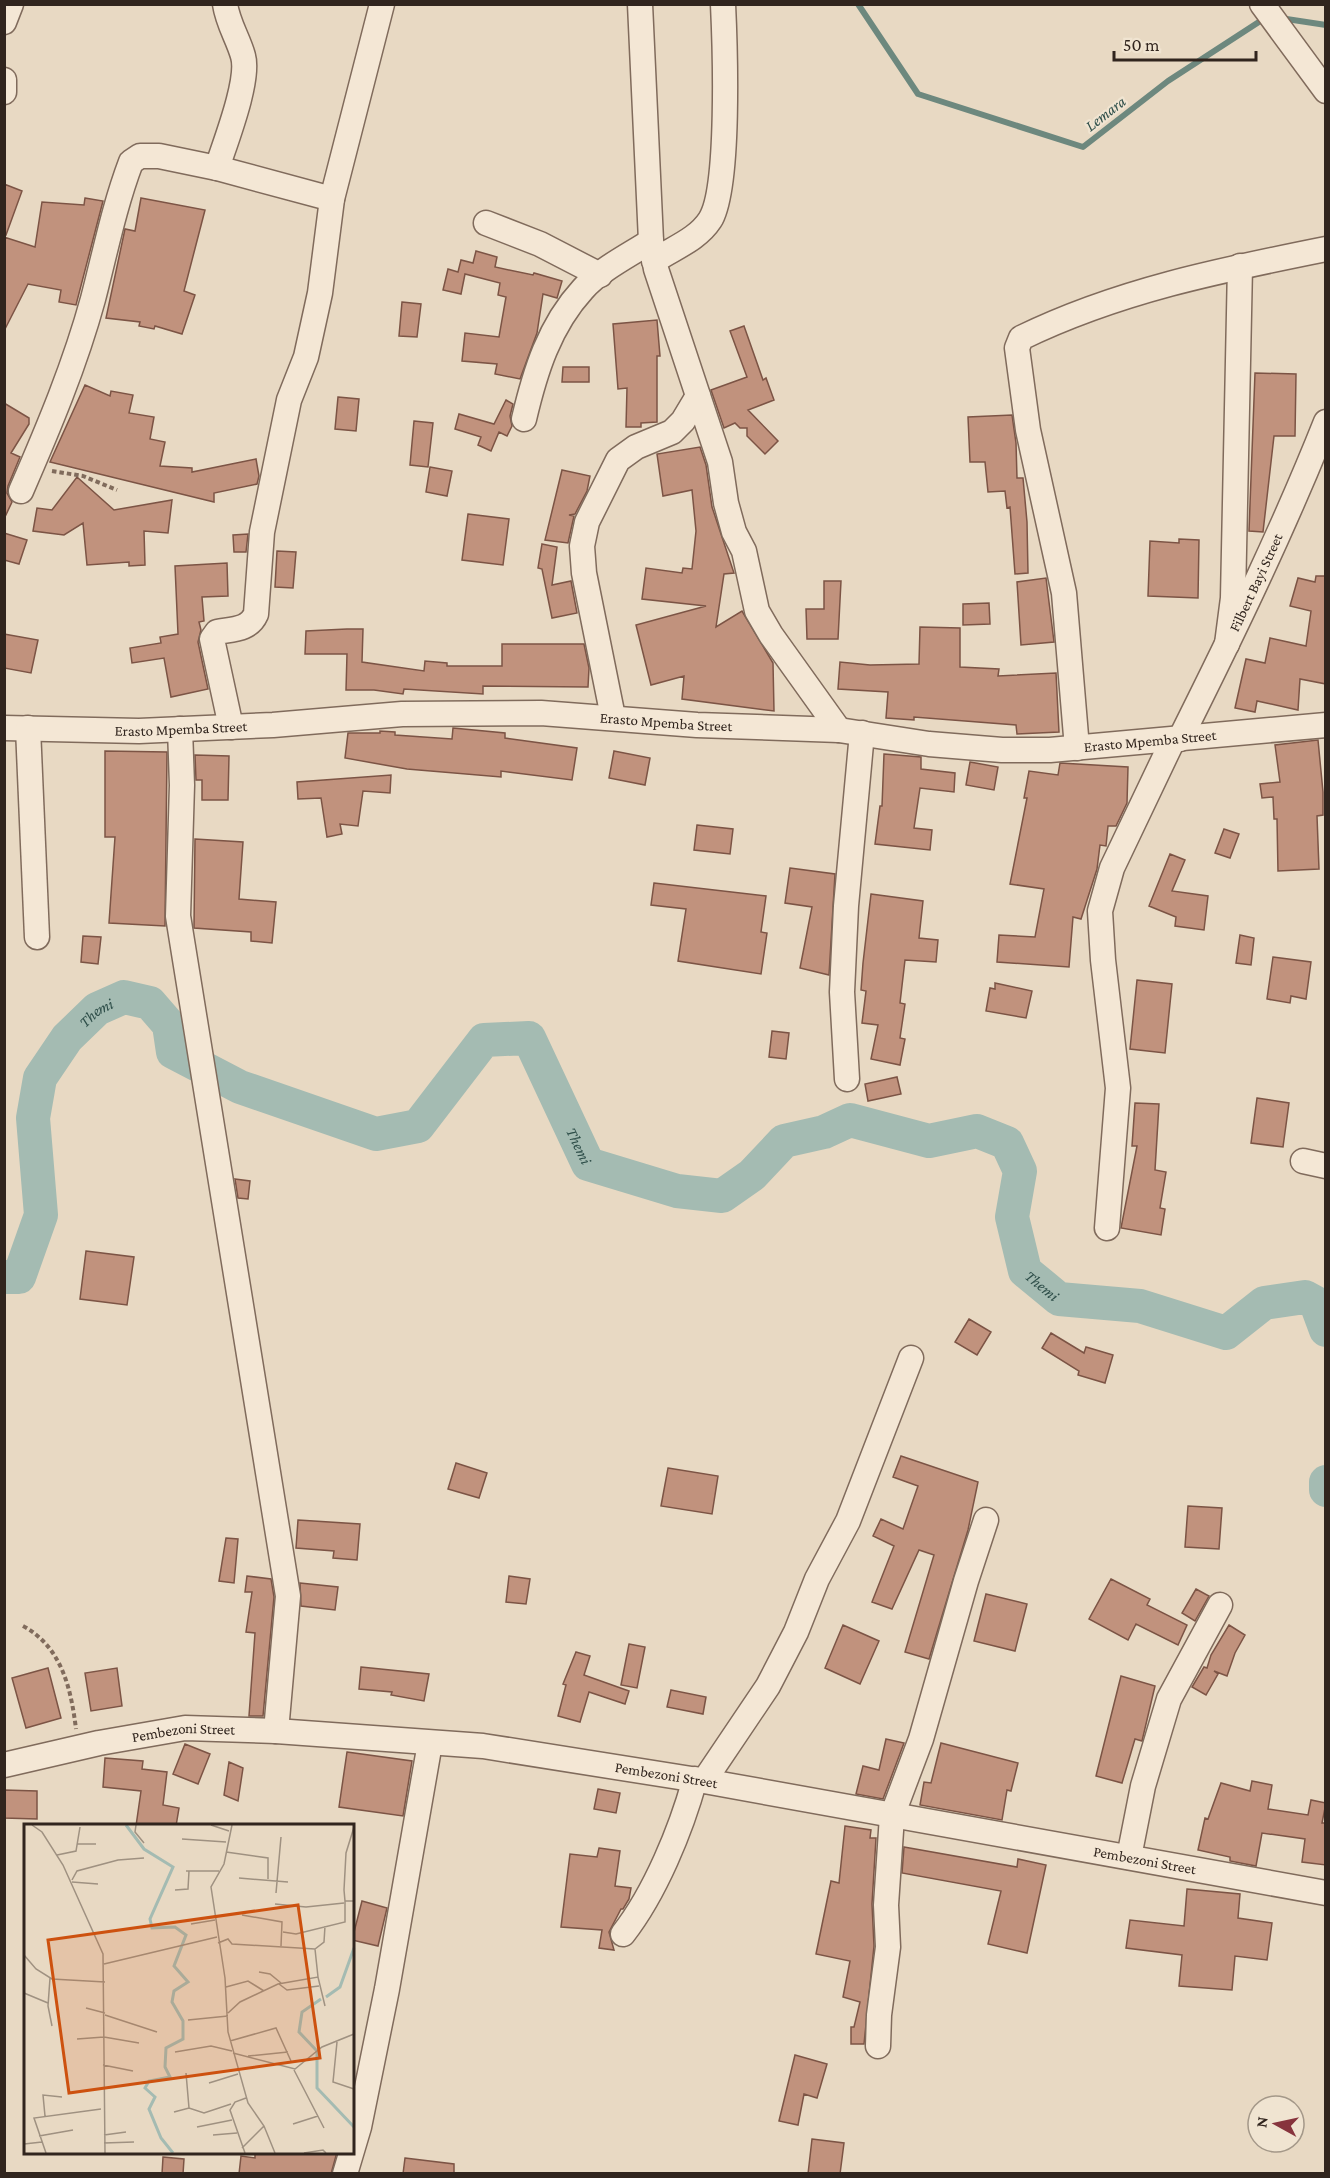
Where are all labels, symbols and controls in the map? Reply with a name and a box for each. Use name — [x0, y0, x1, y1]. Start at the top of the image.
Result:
scale bar — [1114, 24, 1256, 62]
text: 50 m — [1123, 35, 1160, 55]
water label: Lemara — [1082, 92, 1129, 134]
street label: Filbert Bayi Street — [1226, 530, 1286, 634]
street label: Erasto Mpemba Street — [599, 710, 734, 734]
street label: Erasto Mpemba Street — [114, 718, 249, 739]
street label: Erasto Mpemba Street — [1083, 727, 1218, 755]
water label: Themi — [76, 995, 116, 1031]
water label: Themi — [563, 1125, 595, 1168]
water label: Themi — [1022, 1267, 1063, 1305]
street label: Pembezoni Street — [131, 1720, 236, 1745]
street label: Pembezoni Street — [614, 1759, 720, 1792]
inset map — [24, 1824, 354, 2154]
street label: Pembezoni Street — [1092, 1843, 1198, 1878]
north arrow — [1246, 2094, 1306, 2154]
text: N — [1252, 2115, 1271, 2129]

